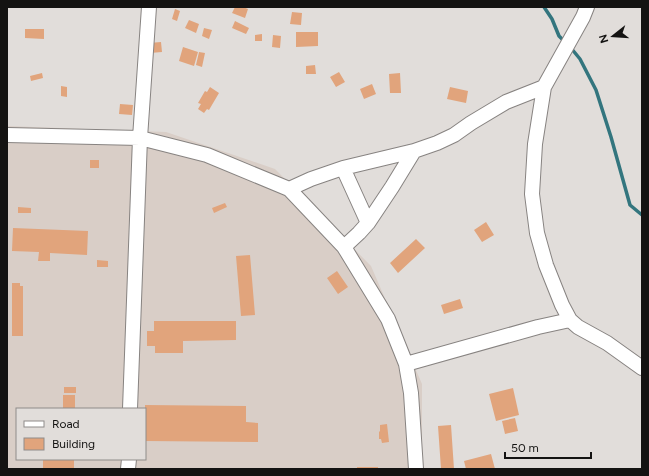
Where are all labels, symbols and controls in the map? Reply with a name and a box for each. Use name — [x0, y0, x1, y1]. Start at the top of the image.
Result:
north arrow — [593, 16, 633, 56]
text: N — [596, 33, 611, 45]
legend — [16, 408, 146, 460]
text: Road — [52, 417, 80, 431]
scale bar — [505, 434, 591, 460]
text: Building — [52, 437, 95, 451]
text: 50 m — [511, 441, 539, 455]

